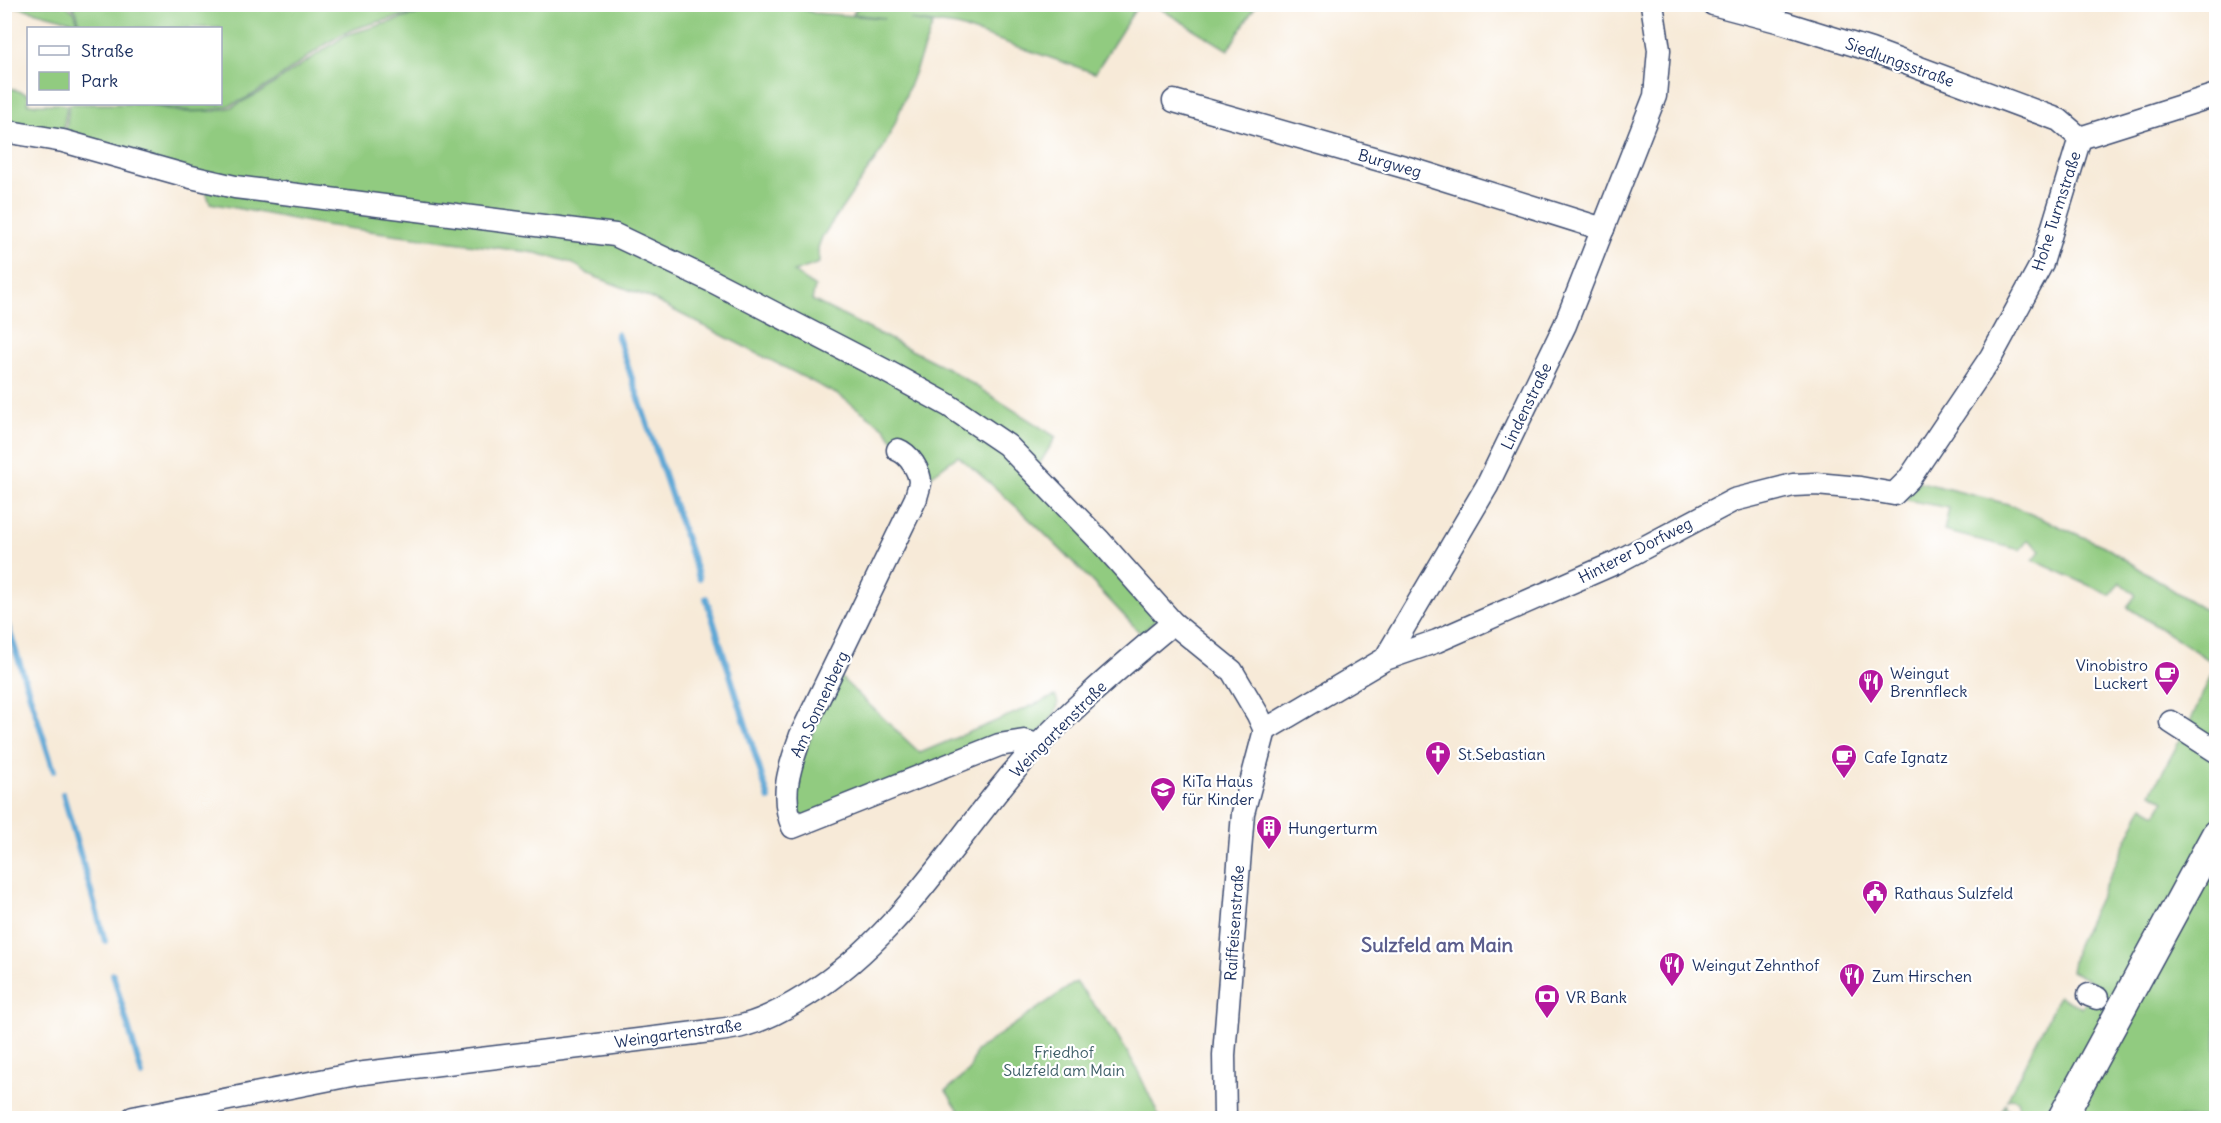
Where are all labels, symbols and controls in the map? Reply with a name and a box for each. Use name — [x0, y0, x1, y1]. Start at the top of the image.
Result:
legend — [27, 27, 222, 105]
street label: Siedlungsstraße — [1843, 33, 1957, 91]
text: Straße — [81, 39, 134, 62]
text: Park — [81, 69, 118, 92]
street label: Burgweg — [1356, 144, 1424, 182]
street label: Hohe Turmstraße — [2027, 149, 2085, 273]
street label: Lindenstraße — [1496, 359, 1556, 453]
street label: Hinterer Dorfweg — [1575, 513, 1695, 587]
street label: Am Sonnenberg — [786, 648, 852, 760]
place label: Vinobistro Luckert — [2076, 655, 2149, 693]
cafe icon: Vinobistro Luckert — [2152, 659, 2182, 697]
place label: Weingut Brennfleck — [1890, 663, 1967, 701]
restaurant icon: Weingut Brennfleck — [1856, 667, 1886, 705]
street label: Weingartenstraße — [1005, 676, 1111, 782]
church icon: St.Sebastian — [1423, 739, 1453, 777]
cafe icon: Cafe Ignatz — [1829, 742, 1859, 780]
place label: St.Sebastian — [1458, 744, 1545, 764]
place label: Cafe Ignatz — [1864, 747, 1948, 767]
place label: KiTa Haus für Kinder — [1182, 771, 1255, 809]
school or university icon: KiTa Haus für Kinder — [1148, 775, 1178, 813]
building icon: Hungerturm — [1254, 813, 1284, 851]
place label: Hungerturm — [1288, 818, 1377, 838]
street label: Raiffeisenstraße — [1220, 865, 1248, 981]
public building icon: Rathaus Sulzfeld — [1860, 878, 1890, 916]
place label: Rathaus Sulzfeld — [1894, 883, 2013, 903]
district label: Sulzfeld am Main — [1361, 932, 1513, 957]
restaurant icon: Weingut Zehnthof — [1657, 950, 1687, 988]
place label: Weingut Zehnthof — [1692, 955, 1820, 975]
restaurant icon: Zum Hirschen — [1837, 961, 1867, 999]
place label: Zum Hirschen — [1872, 966, 1972, 986]
bank icon: VR Bank — [1532, 982, 1562, 1020]
place label: VR Bank — [1566, 987, 1627, 1007]
street label: Weingartenstraße — [613, 1014, 743, 1052]
park label: Friedhof Sulzfeld am Main — [1003, 1042, 1125, 1080]

